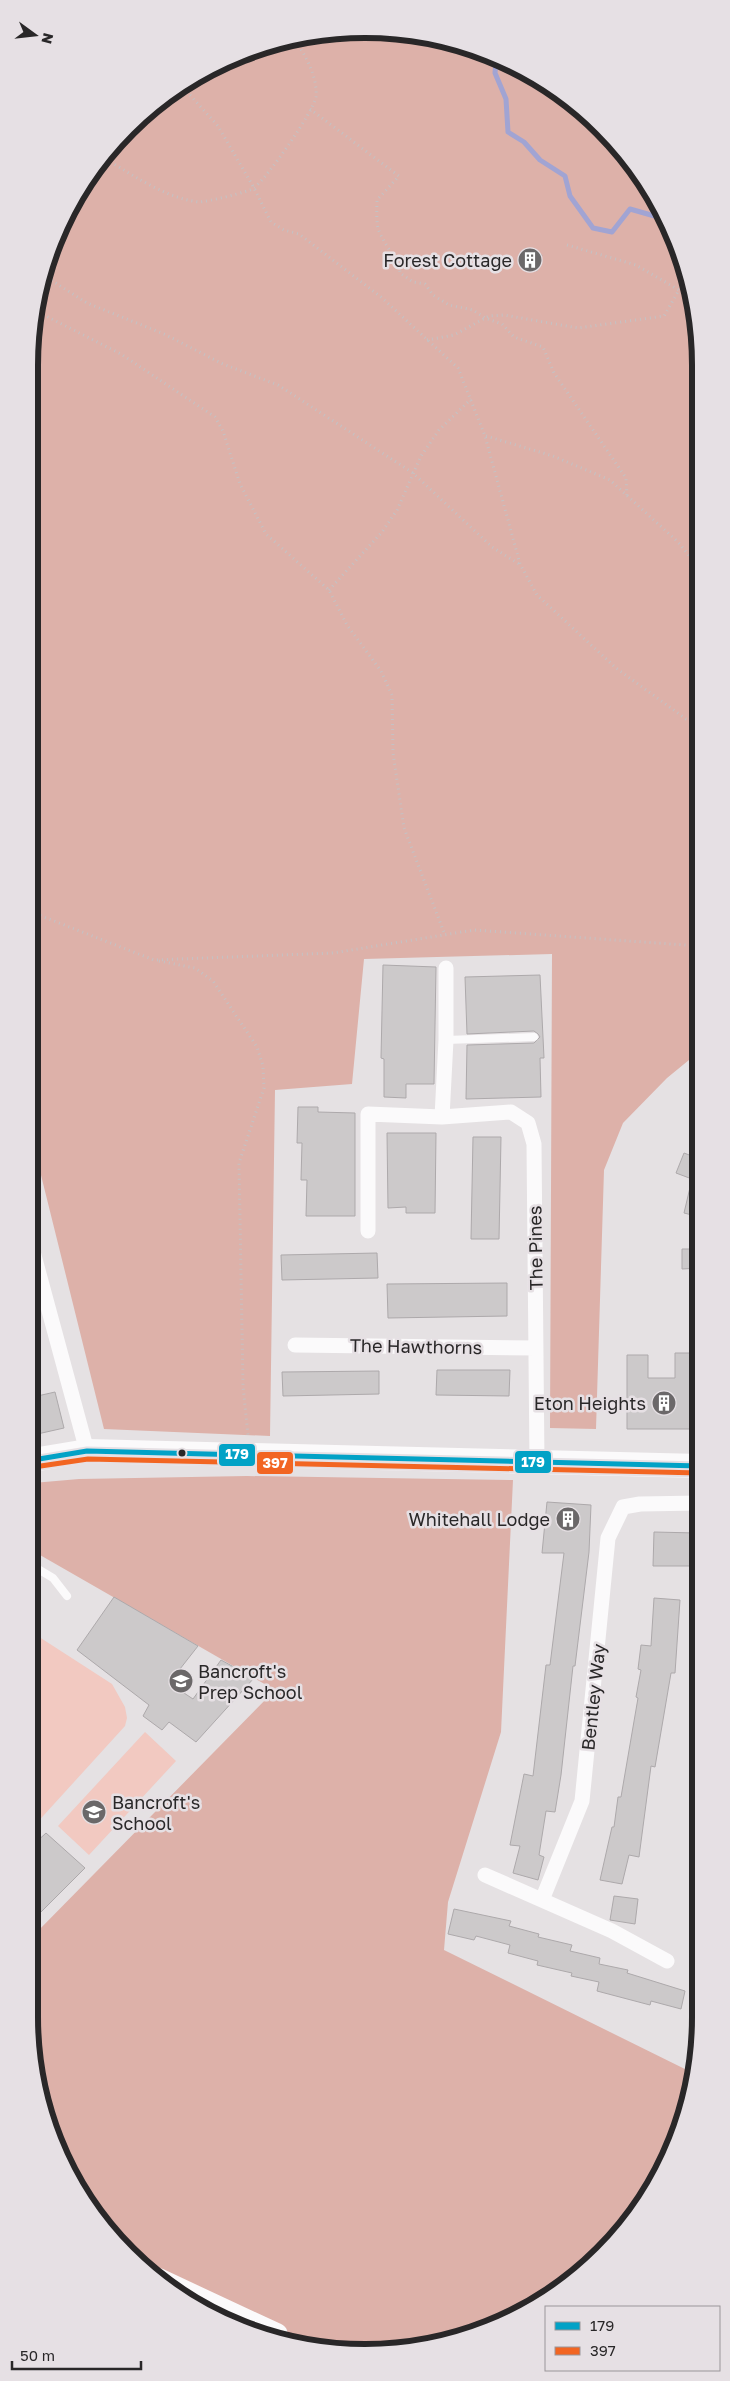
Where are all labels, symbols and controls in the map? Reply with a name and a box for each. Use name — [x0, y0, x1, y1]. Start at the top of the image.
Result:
north arrow — [10, 10, 60, 60]
text: N — [38, 31, 58, 46]
building icon: Forest Cottage — [517, 247, 543, 273]
place label: Forest Cottage — [383, 249, 512, 271]
street label: The Pines — [523, 1205, 547, 1291]
street label: The Hawthorns — [350, 1334, 482, 1358]
building icon: Eton Heights — [651, 1390, 677, 1416]
place label: Eton Heights — [534, 1392, 646, 1414]
line badge: 179 — [218, 1443, 256, 1467]
text: 179 — [225, 1445, 249, 1462]
unlabelled marker — [177, 1448, 187, 1458]
line badge: 179 — [514, 1450, 552, 1474]
line badge: 397 — [256, 1451, 294, 1475]
text: 179 — [521, 1453, 545, 1470]
text: 397 — [262, 1454, 288, 1471]
building icon: Whitehall Lodge — [555, 1506, 581, 1532]
place label: Whitehall Lodge — [408, 1508, 550, 1530]
street label: Bentley Way — [576, 1643, 610, 1751]
place label: Bancroft's Prep School — [198, 1660, 303, 1703]
school or university icon: Bancroft's Prep School — [168, 1668, 194, 1694]
place label: Bancroft's School — [112, 1791, 200, 1834]
school or university icon: Bancroft's School — [81, 1799, 107, 1825]
legend — [545, 2306, 720, 2371]
text: 179 — [590, 2316, 614, 2334]
scale bar — [12, 2338, 141, 2370]
text: 397 — [590, 2341, 616, 2359]
text: 50 m — [20, 2346, 55, 2364]

